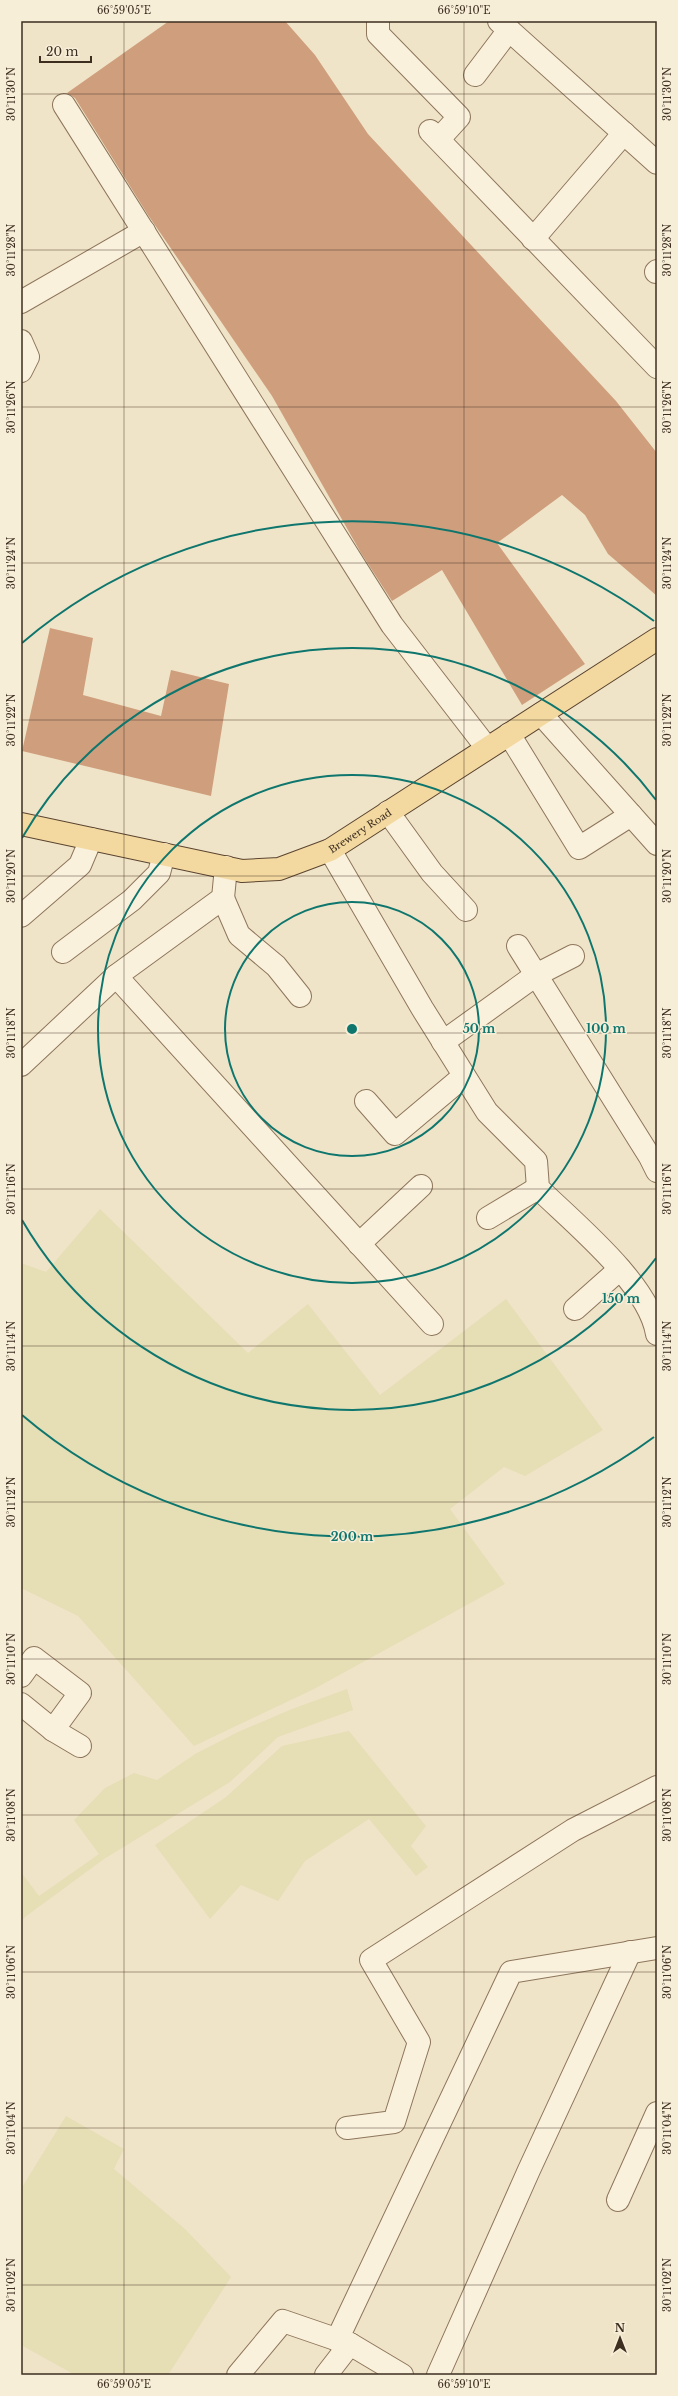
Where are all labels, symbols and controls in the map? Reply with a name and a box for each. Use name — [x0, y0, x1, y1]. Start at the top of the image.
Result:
text: 66°59'05"E — [97, 4, 151, 17]
text: 66°59'10"E — [438, 4, 490, 17]
scale bar — [40, 38, 91, 64]
text: 20 m — [46, 44, 78, 59]
text: 30°11'30"N — [5, 67, 18, 121]
text: 30°11'30"N — [661, 67, 674, 121]
text: 30°11'28"N — [5, 224, 18, 276]
text: 30°11'28"N — [661, 224, 674, 276]
text: 30°11'26"N — [5, 380, 18, 434]
text: 30°11'26"N — [661, 380, 674, 434]
text: 30°11'24"N — [5, 537, 18, 589]
text: 30°11'24"N — [661, 537, 674, 589]
text: 30°11'22"N — [5, 694, 18, 746]
text: 30°11'22"N — [661, 694, 674, 746]
street label: Brewery Road — [326, 806, 394, 856]
text: 30°11'20"N — [5, 849, 18, 903]
text: 30°11'20"N — [661, 849, 674, 903]
text: 30°11'18"N — [5, 1007, 18, 1059]
text: 30°11'18"N — [661, 1007, 674, 1059]
text: 50 m — [463, 1021, 496, 1036]
text: 100 m — [586, 1021, 627, 1036]
centre of rings — [345, 1022, 359, 1036]
text: 30°11'16"N — [5, 1163, 18, 1215]
text: 30°11'16"N — [661, 1163, 674, 1215]
text: 150 m — [602, 1291, 641, 1306]
text: 30°11'14"N — [5, 1321, 18, 1371]
text: 30°11'14"N — [661, 1321, 674, 1371]
text: 30°11'12"N — [5, 1476, 18, 1528]
text: 30°11'12"N — [661, 1476, 674, 1528]
text: 200 m — [331, 1529, 374, 1544]
text: 30°11'10"N — [5, 1633, 18, 1685]
text: 30°11'10"N — [661, 1633, 674, 1685]
text: 30°11'08"N — [5, 1788, 18, 1842]
text: 30°11'08"N — [661, 1788, 674, 1842]
text: 30°11'06"N — [5, 1945, 18, 1999]
text: 30°11'06"N — [661, 1945, 674, 1999]
text: 30°11'04"N — [5, 2101, 18, 2155]
text: 30°11'04"N — [661, 2101, 674, 2155]
text: 30°11'02"N — [5, 2258, 18, 2312]
text: 30°11'02"N — [661, 2258, 674, 2312]
north arrow — [600, 2318, 640, 2358]
text: N — [615, 2321, 626, 2335]
text: 66°59'05"E — [97, 2378, 151, 2391]
text: 66°59'10"E — [438, 2378, 490, 2391]

